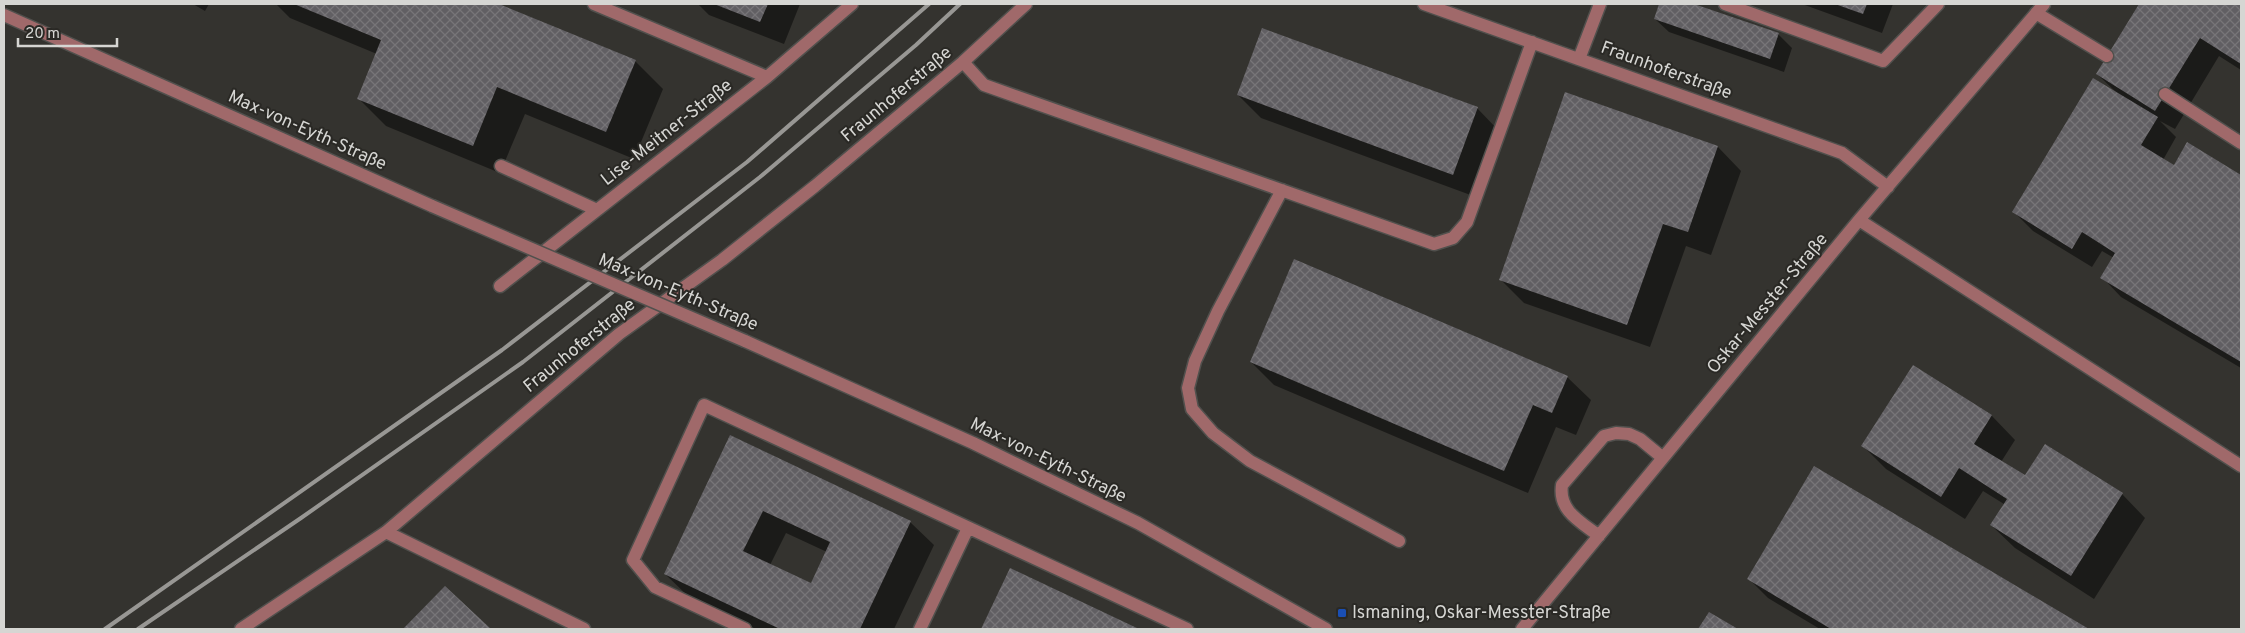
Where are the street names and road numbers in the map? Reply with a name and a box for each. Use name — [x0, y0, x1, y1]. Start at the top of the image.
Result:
street label: Fraunhoferstraße — [1597, 37, 1735, 105]
street label: Fraunhoferstraße — [837, 42, 957, 148]
street label: Lise-Meitner-Straße — [597, 74, 737, 192]
street label: Max-von-Eyth-Straße — [224, 86, 390, 176]
street label: Oskar-Messter-Straße — [1702, 229, 1834, 379]
street label: Max-von-Eyth-Straße — [595, 249, 761, 337]
street label: Fraunhoferstraße — [519, 294, 641, 398]
street label: Max-von-Eyth-Straße — [966, 413, 1130, 509]

